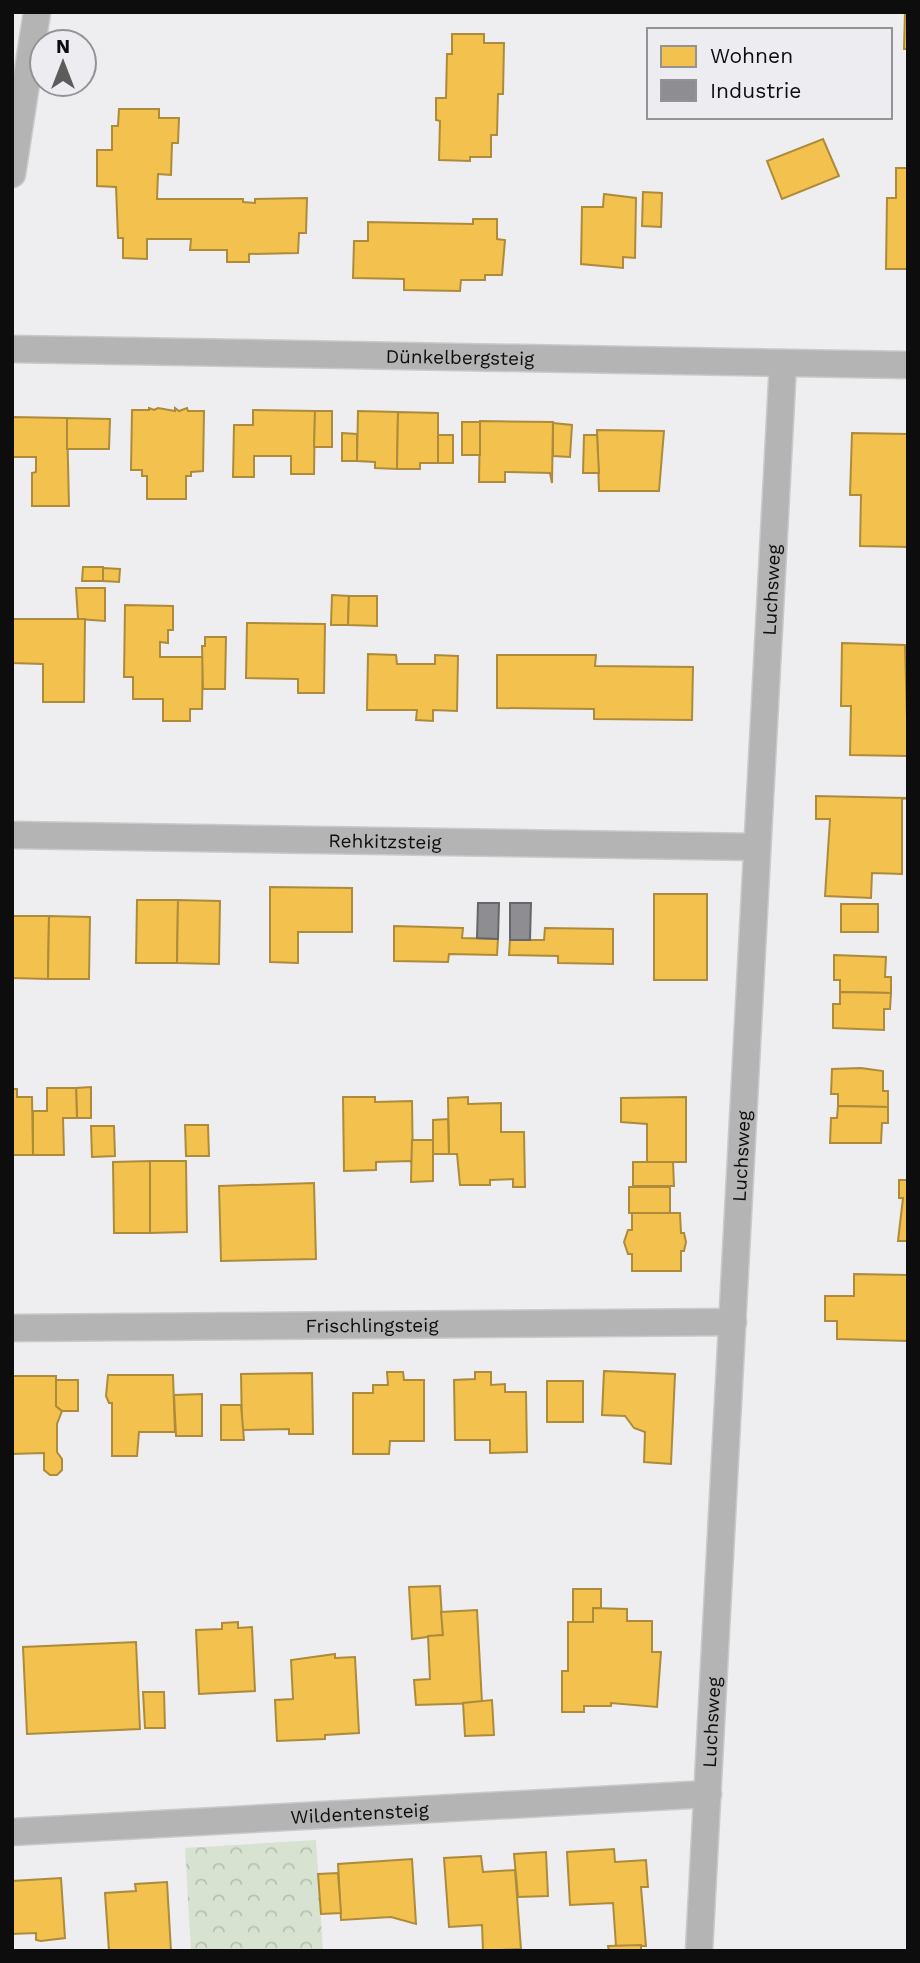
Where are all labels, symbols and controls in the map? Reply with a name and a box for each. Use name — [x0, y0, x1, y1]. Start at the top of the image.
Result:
north arrow — [28, 28, 98, 98]
legend — [647, 28, 892, 119]
text: N — [56, 35, 70, 58]
text: Wohnen — [710, 43, 793, 68]
text: Industrie — [710, 78, 801, 103]
street label: Dünkelbergsteig — [385, 344, 535, 370]
street label: Luchsweg — [757, 543, 785, 636]
street label: Rehkitzsteig — [328, 829, 443, 853]
street label: Luchsweg — [727, 1109, 755, 1202]
street label: Frischlingsteig — [305, 1313, 439, 1337]
street label: Luchsweg — [697, 1675, 725, 1769]
street label: Wildentensteig — [290, 1798, 430, 1828]

